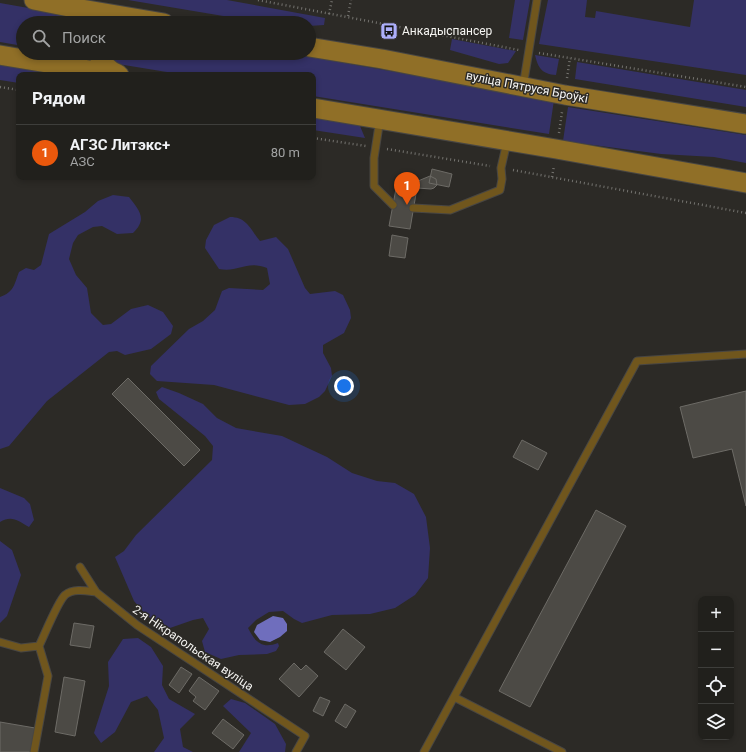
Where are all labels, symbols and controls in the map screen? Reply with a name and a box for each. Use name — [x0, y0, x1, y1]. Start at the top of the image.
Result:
search box — [16, 16, 316, 60]
bus stop icon: Анкадыспансер — [379, 21, 399, 41]
place label: Анкадыспансер — [402, 24, 493, 38]
icon: search — [30, 27, 52, 49]
text: Поиск — [62, 29, 106, 47]
street label: вуліца Пятруся Броўкі — [465, 68, 589, 106]
text: Рядом — [32, 88, 86, 108]
text: АГЗС Литэкс+ — [70, 136, 170, 154]
text: 1 — [41, 145, 49, 160]
text: 80 m — [271, 145, 300, 160]
text: АЗС — [70, 154, 95, 169]
pin: 1 — [394, 172, 420, 205]
your location — [334, 376, 354, 396]
map controls — [698, 596, 734, 740]
button: + — [698, 596, 734, 632]
street label: 2-я Нікрапольская вуліца — [130, 602, 256, 694]
button: − — [698, 632, 734, 668]
button: locate — [698, 668, 734, 704]
button: layers — [698, 704, 734, 740]

